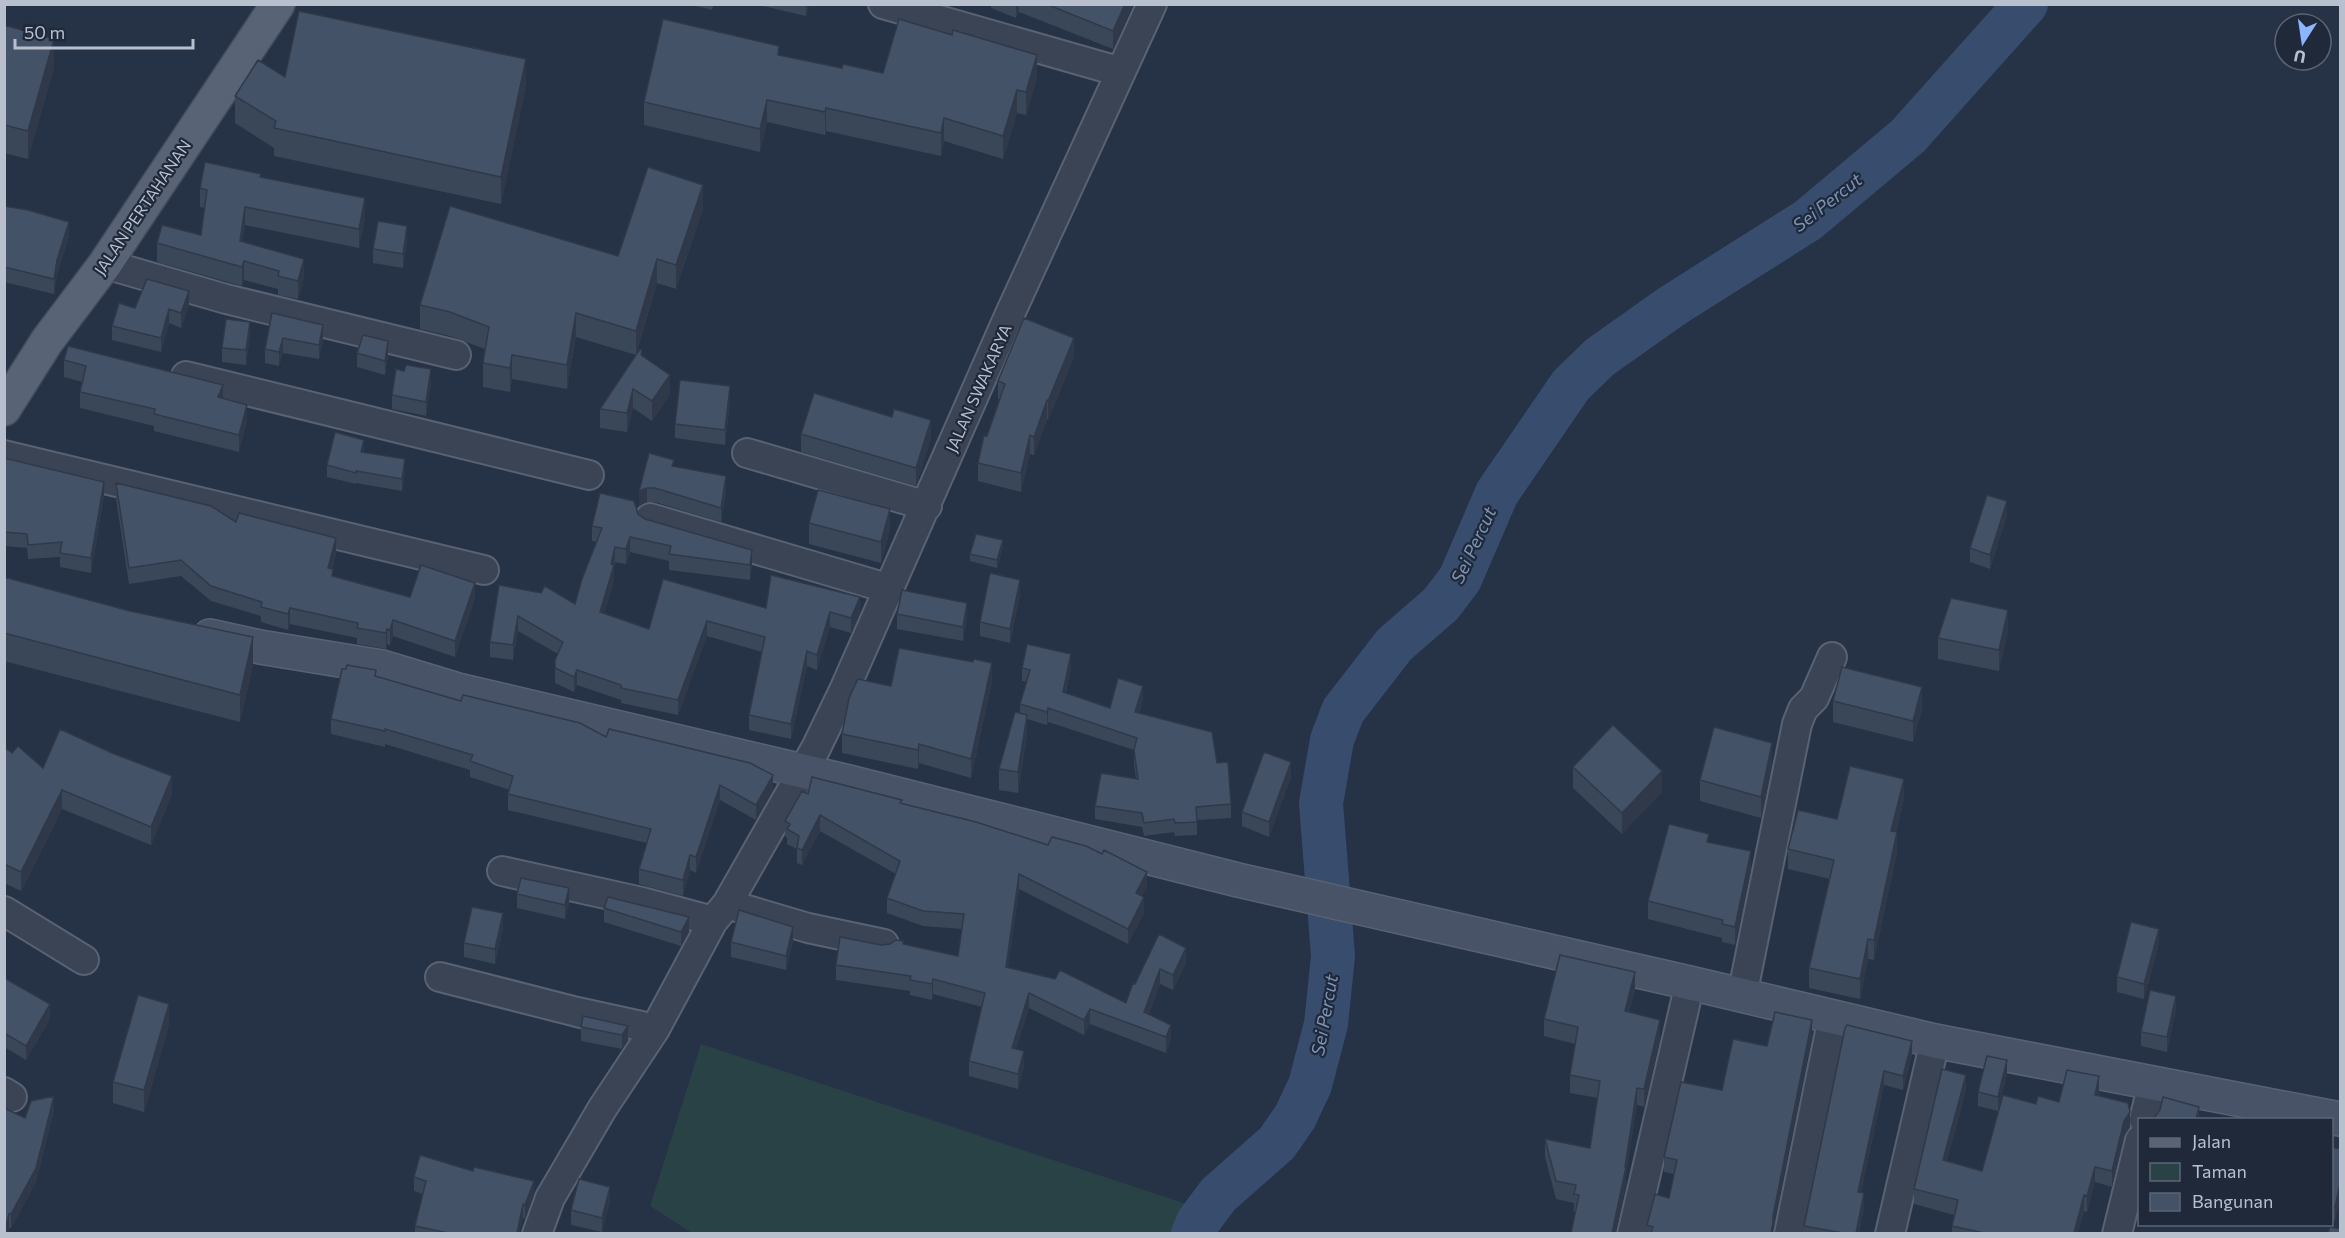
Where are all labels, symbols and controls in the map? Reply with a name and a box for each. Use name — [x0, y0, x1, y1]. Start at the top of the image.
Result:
scale bar — [15, 12, 194, 50]
north arrow — [2273, 12, 2333, 72]
text: 50 m — [24, 21, 65, 43]
text: U — [2292, 47, 2307, 68]
street label: JALAN PERTAHANAN — [90, 136, 194, 278]
water label: Sei Percut — [1788, 168, 1866, 236]
street label: JALAN SWAKARYA — [941, 321, 1015, 455]
water label: Sei Percut — [1446, 503, 1501, 587]
water label: Sei Percut — [1306, 972, 1342, 1057]
legend — [2138, 1118, 2333, 1226]
text: Jalan — [2192, 1130, 2231, 1152]
text: Taman — [2192, 1160, 2247, 1182]
text: Bangunan — [2192, 1190, 2273, 1212]

